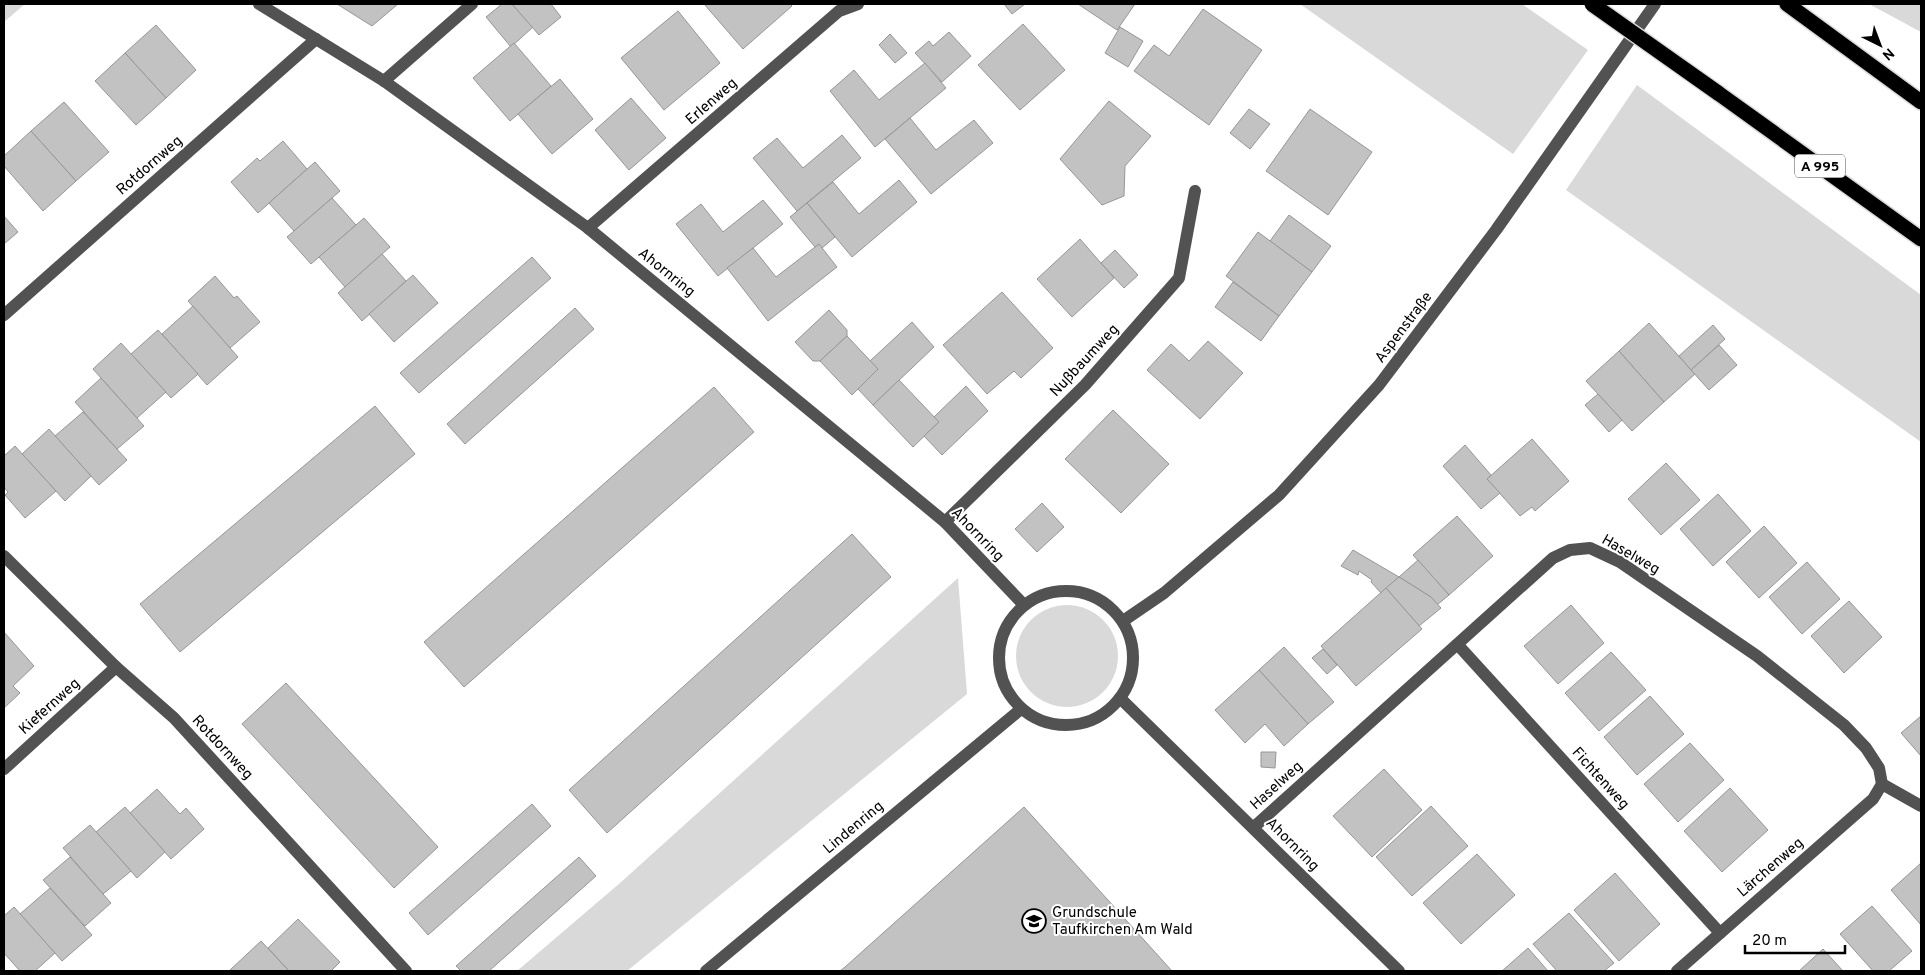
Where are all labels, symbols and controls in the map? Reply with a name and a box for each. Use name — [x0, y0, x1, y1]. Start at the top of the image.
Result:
north arrow — [1855, 20, 1905, 70]
text: N — [1878, 44, 1897, 63]
street label: Erlenweg — [682, 74, 742, 130]
street label: Rotdornweg — [113, 132, 187, 200]
road number: A 995 — [1795, 154, 1845, 178]
street label: Ahornring — [634, 244, 699, 302]
street label: Aspenstraße — [1371, 289, 1437, 367]
street label: Nußbaumweg — [1047, 321, 1124, 401]
street label: Ahornring — [946, 504, 1007, 566]
street label: Haselweg — [1598, 531, 1663, 580]
street label: Kiefernweg — [16, 675, 85, 740]
street label: Rotdornweg — [187, 712, 257, 784]
street label: Fichtenweg — [1567, 744, 1633, 814]
street label: Haselweg — [1247, 758, 1307, 815]
street label: Lindenring — [820, 797, 888, 859]
street label: Ahornring — [1261, 814, 1323, 876]
street label: Lärchenweg — [1734, 834, 1808, 902]
place label: Grundschule Taufkirchen Am Wald — [1052, 904, 1193, 940]
school or university icon: Grundschule Taufkirchen Am Wald — [1021, 908, 1047, 934]
scale bar — [1745, 922, 1845, 954]
text: 20 m — [1752, 932, 1787, 951]

